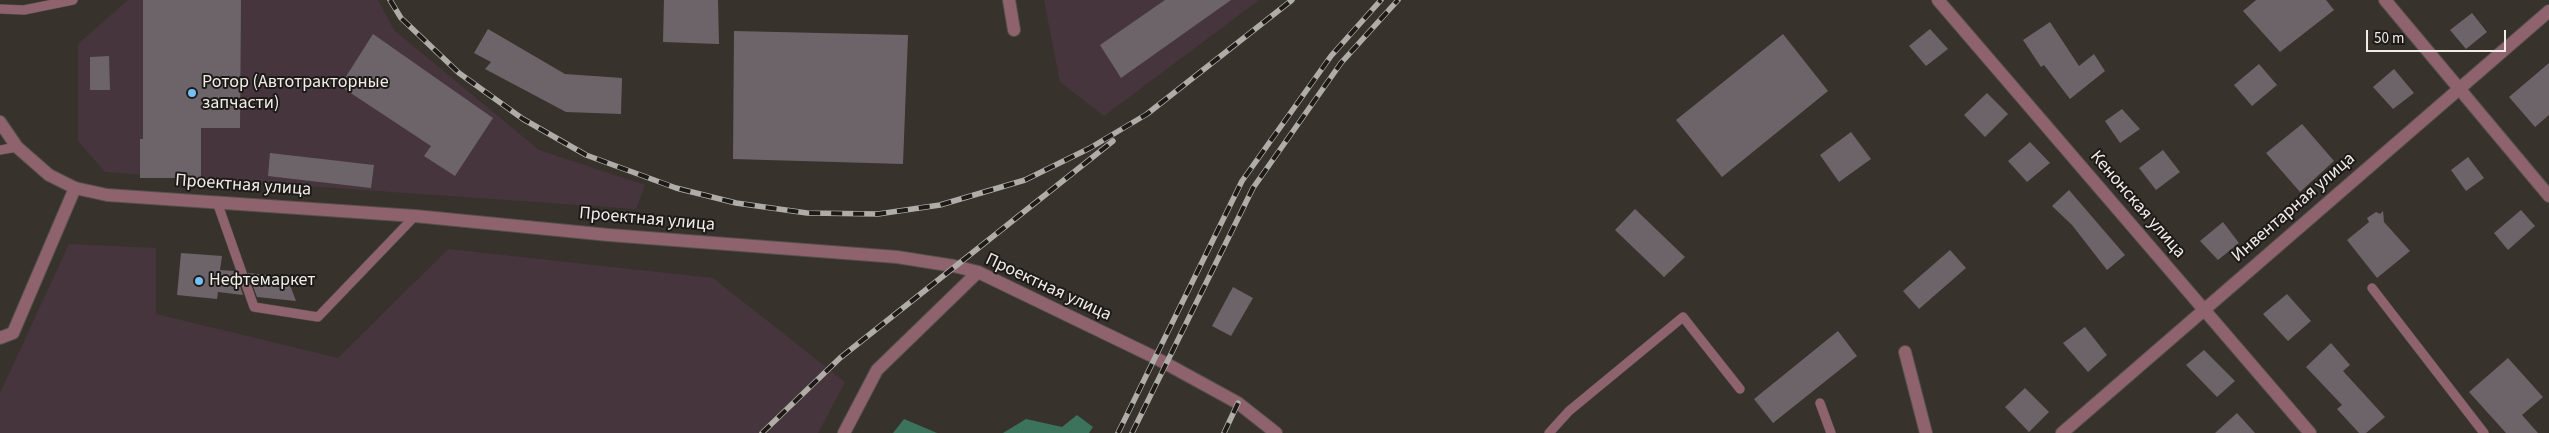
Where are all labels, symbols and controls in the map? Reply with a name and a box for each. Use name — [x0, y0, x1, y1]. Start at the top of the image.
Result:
scale bar — [2369, 20, 2509, 52]
text: 50 m — [2374, 28, 2404, 49]
place label: Ротор (Автотракторные запчасти) — [202, 72, 389, 115]
marker: Ротор (Автотракторные запчасти) — [186, 87, 198, 99]
street label: Кенонская улица — [2084, 147, 2190, 263]
street label: Инвентарная улица — [2228, 149, 2360, 267]
street label: Проектная улица — [174, 170, 312, 202]
street label: Проектная улица — [578, 203, 716, 237]
street label: Проектная улица — [982, 249, 1114, 327]
place label: Нефтемаркет — [209, 270, 316, 292]
marker: Нефтемаркет — [193, 275, 205, 287]

